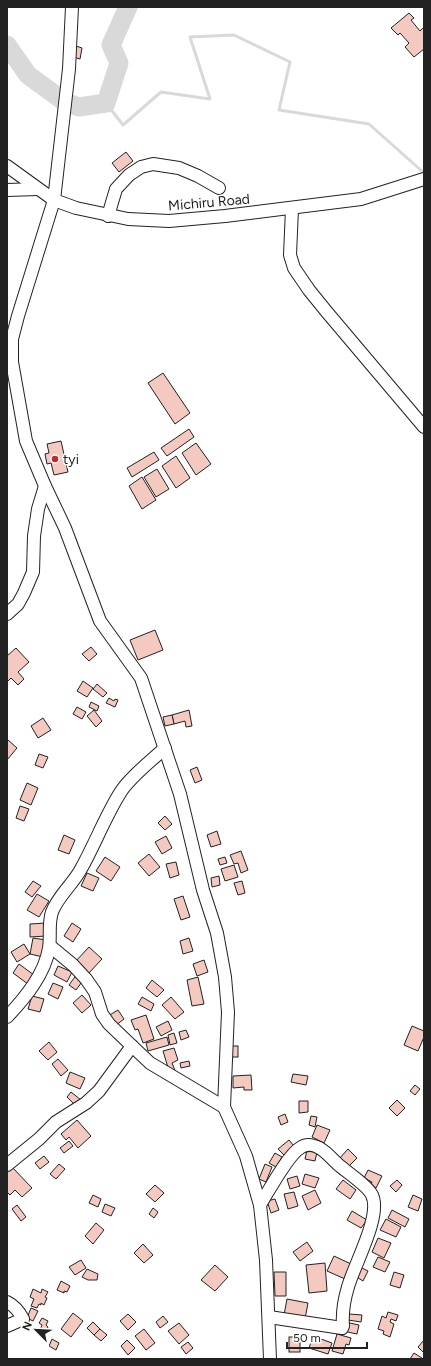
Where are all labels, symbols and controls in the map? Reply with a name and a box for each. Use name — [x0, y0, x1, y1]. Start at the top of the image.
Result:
street label: Michiru Road — [167, 190, 251, 215]
place label: tyi — [63, 451, 79, 468]
marker: tyi — [50, 454, 60, 464]
north arrow — [16, 1310, 56, 1350]
text: N — [20, 1320, 35, 1333]
scale bar — [287, 1324, 367, 1350]
text: 50 m — [293, 1331, 321, 1345]

